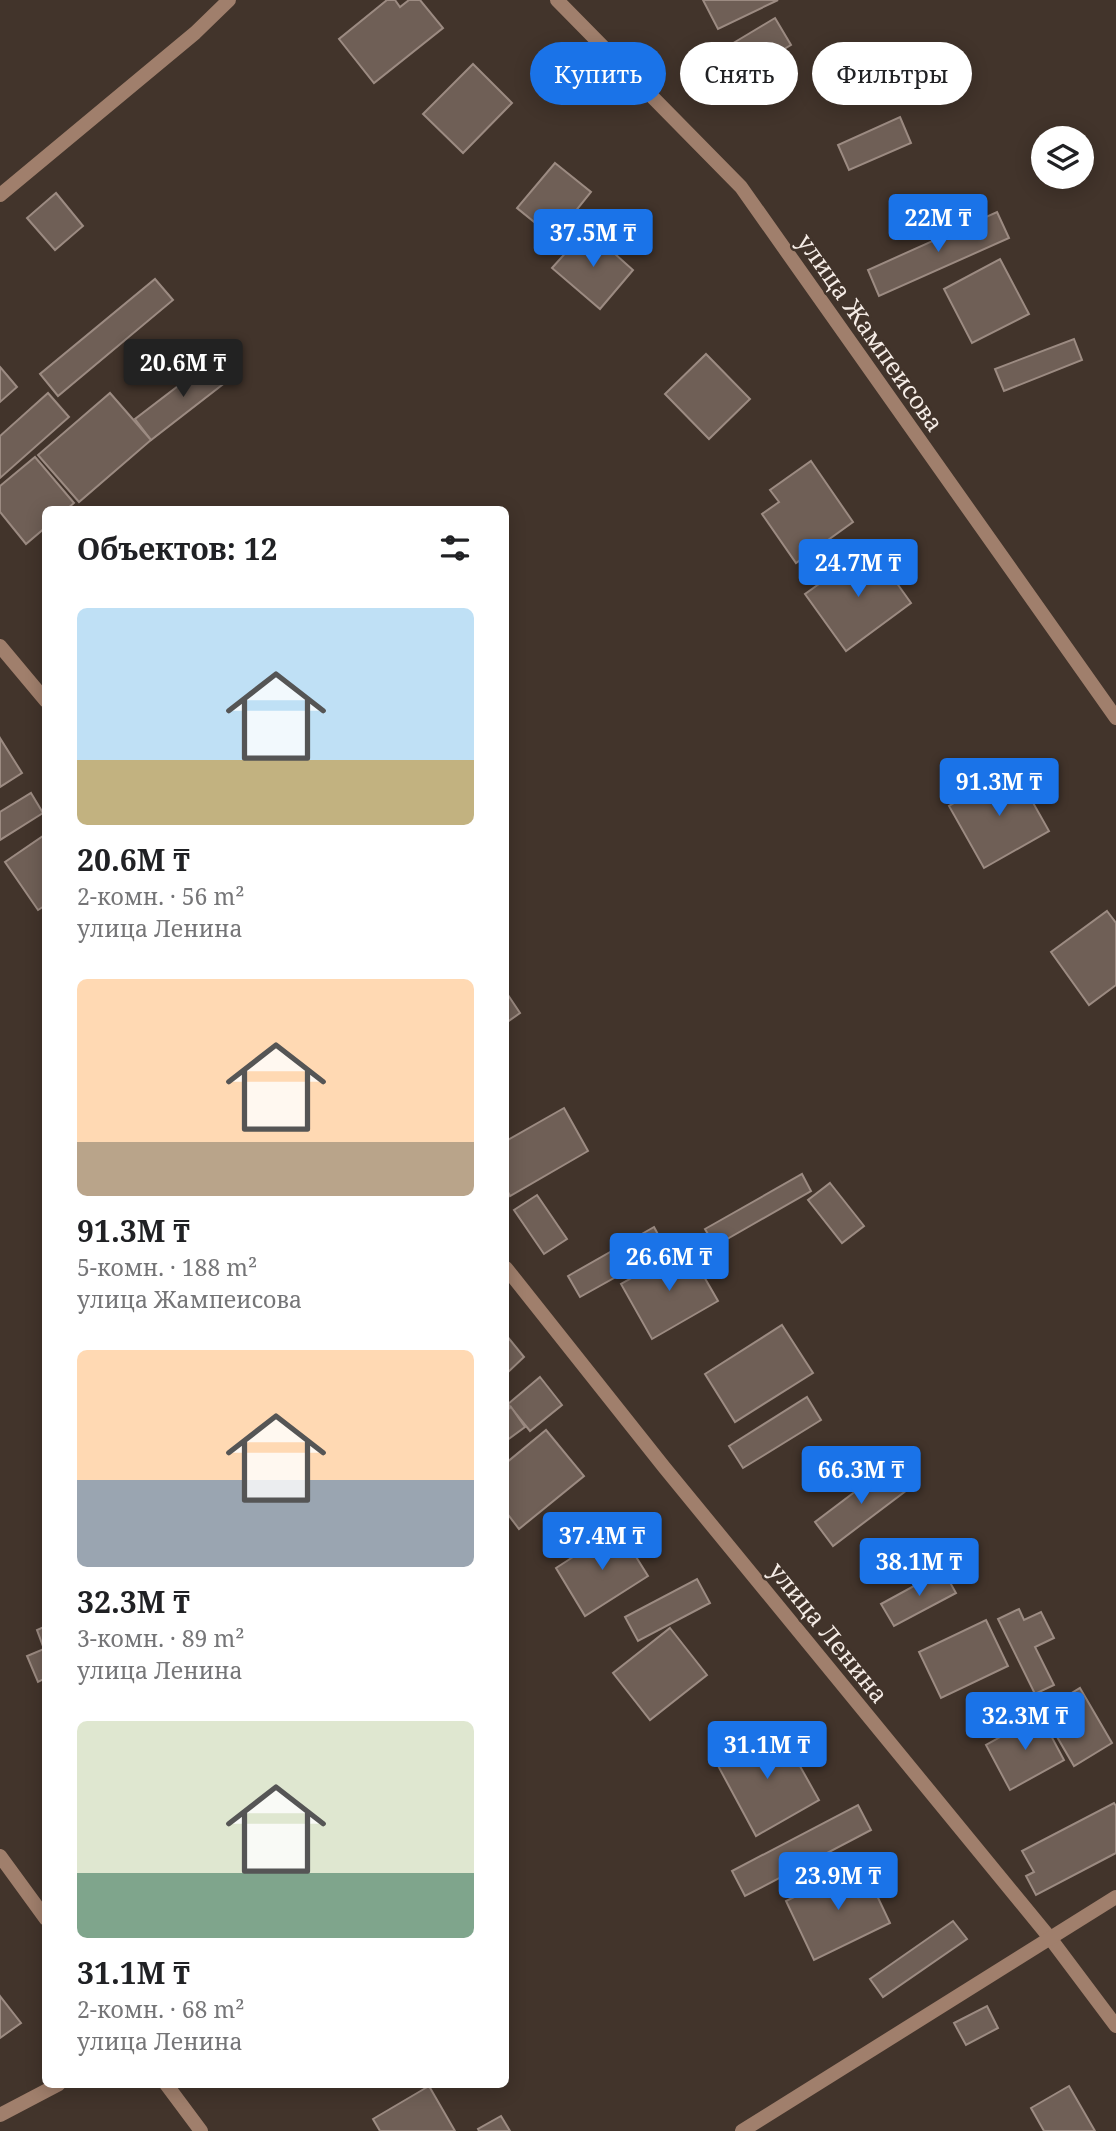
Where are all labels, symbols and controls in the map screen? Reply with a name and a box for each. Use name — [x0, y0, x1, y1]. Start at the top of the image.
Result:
chip: Купить — [530, 42, 666, 105]
chip: Снять — [680, 42, 798, 105]
chip: Фильтры — [812, 42, 972, 105]
map controls — [1031, 126, 1094, 189]
button: layers — [1031, 126, 1094, 189]
pin: 22M ₸ — [889, 194, 987, 254]
text: 22M ₸ — [905, 201, 971, 233]
pin: 37.5M ₸ — [528, 210, 658, 269]
text: 37.5M ₸ — [550, 216, 636, 248]
street label: улица Жампеисова — [790, 226, 952, 438]
pin: 20.6M ₸ — [118, 340, 248, 399]
text: 20.6M ₸ — [140, 346, 226, 378]
text: Объектов: 12 — [77, 528, 278, 569]
icon: filters — [436, 529, 474, 567]
pin: 24.7M ₸ — [793, 540, 923, 599]
text: 24.7M ₸ — [815, 546, 901, 578]
icon: home — [213, 653, 339, 779]
pin: 91.3M ₸ — [934, 758, 1064, 818]
text: 91.3M ₸ — [956, 765, 1042, 797]
text: 20.6M ₸ — [77, 839, 190, 880]
text: 2-комн. · 56 m² — [77, 880, 244, 912]
text: улица Ленина — [77, 912, 243, 944]
icon: home — [213, 1024, 339, 1150]
text: 91.3M ₸ — [77, 1210, 190, 1251]
pin: 26.6M ₸ — [604, 1234, 734, 1293]
text: 26.6M ₸ — [626, 1240, 712, 1272]
text: 5-комн. · 188 m² — [77, 1251, 257, 1283]
text: улица Жампеисова — [77, 1283, 302, 1315]
icon: home — [213, 1395, 339, 1521]
pin: 66.3M ₸ — [796, 1446, 926, 1506]
text: 66.3M ₸ — [818, 1453, 904, 1485]
pin: 37.4M ₸ — [537, 1512, 667, 1572]
text: 37.4M ₸ — [559, 1519, 645, 1551]
pin: 38.1M ₸ — [854, 1538, 984, 1598]
text: 38.1M ₸ — [876, 1545, 962, 1577]
street label: улица Ленина — [762, 1554, 896, 1710]
text: 32.3M ₸ — [77, 1581, 190, 1622]
text: 3-комн. · 89 m² — [77, 1622, 244, 1654]
text: улица Ленина — [77, 1654, 243, 1686]
pin: 32.3M ₸ — [960, 1692, 1090, 1752]
text: 32.3M ₸ — [982, 1699, 1068, 1731]
pin: 31.1M ₸ — [702, 1722, 832, 1781]
text: 31.1M ₸ — [724, 1728, 810, 1760]
icon: home — [213, 1766, 339, 1892]
pin: 23.9M ₸ — [773, 1853, 903, 1912]
text: 23.9M ₸ — [795, 1859, 881, 1891]
text: 31.1M ₸ — [77, 1952, 190, 1993]
text: 2-комн. · 68 m² — [77, 1993, 244, 2025]
text: улица Ленина — [77, 2025, 243, 2057]

